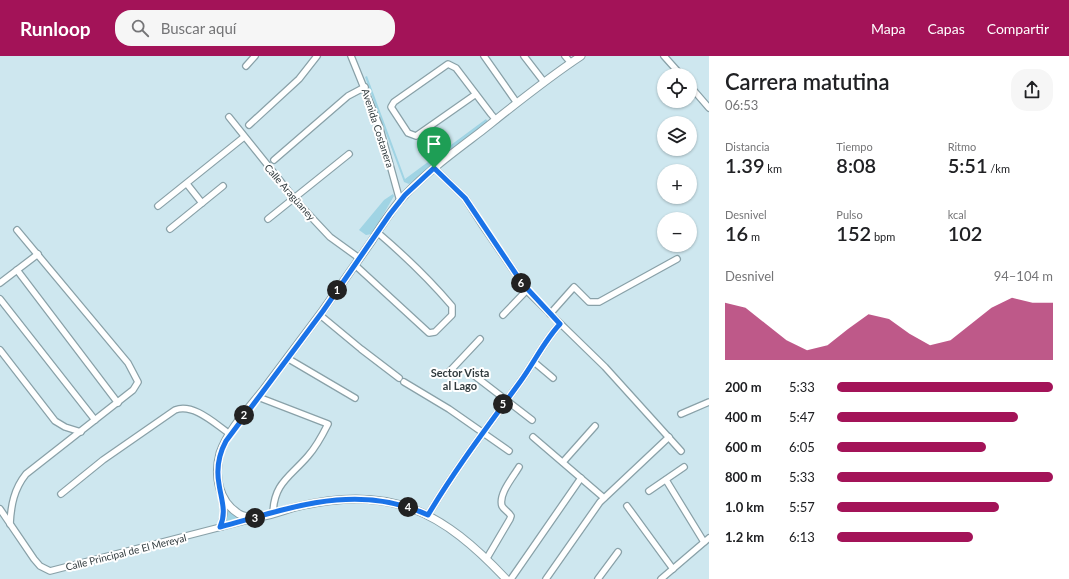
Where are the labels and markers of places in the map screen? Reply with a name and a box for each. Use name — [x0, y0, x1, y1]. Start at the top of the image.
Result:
pin — [417, 127, 451, 168]
pin: 6 — [511, 273, 531, 293]
pin: 1 — [327, 280, 347, 300]
pin: 5 — [493, 394, 513, 414]
pin: 2 — [234, 405, 254, 425]
pin: 4 — [398, 497, 418, 517]
pin: 3 — [245, 508, 265, 528]

